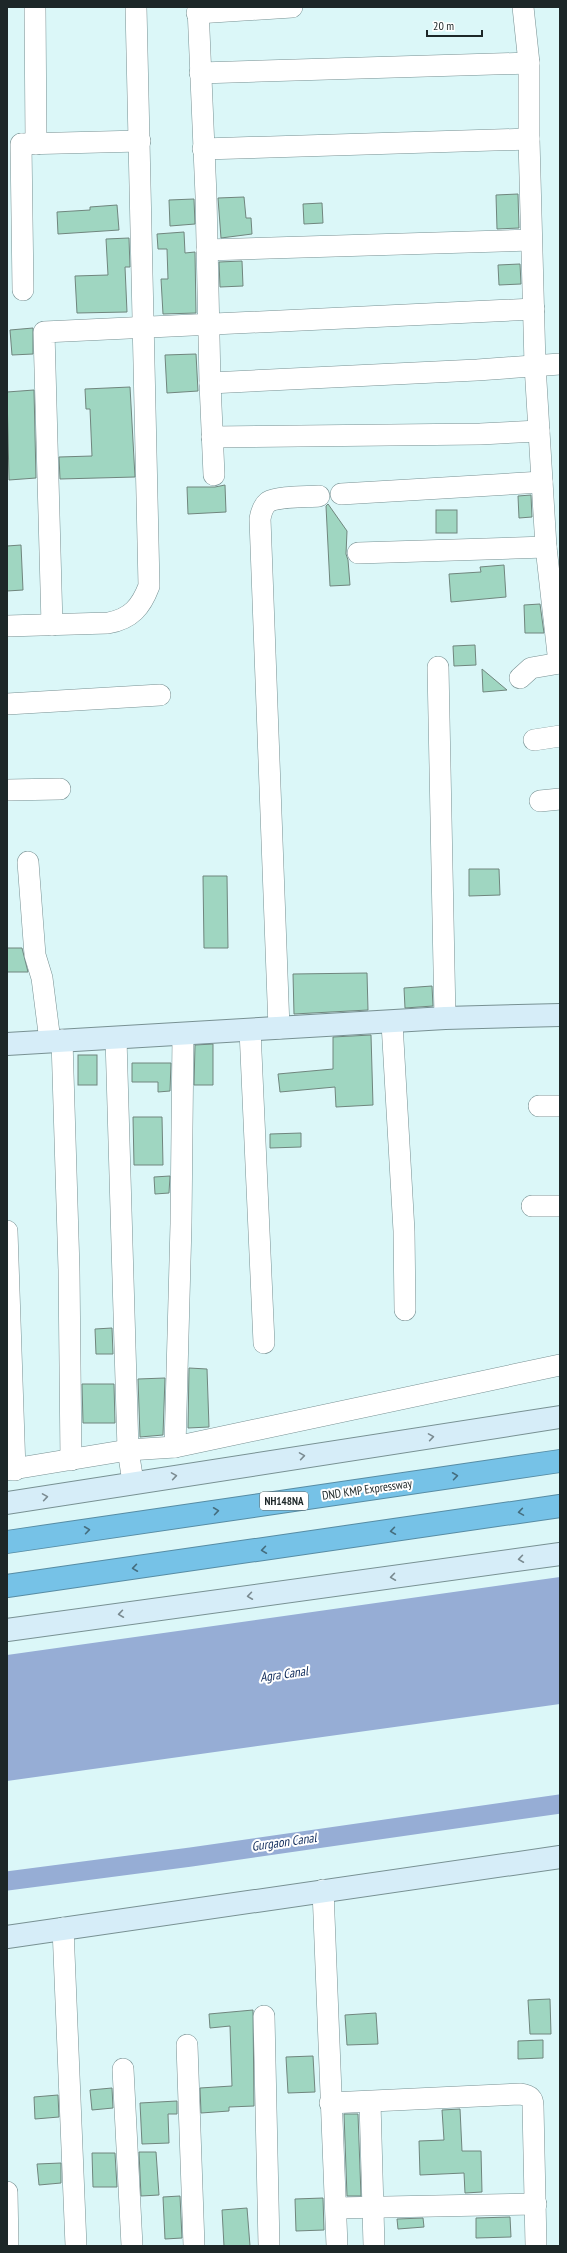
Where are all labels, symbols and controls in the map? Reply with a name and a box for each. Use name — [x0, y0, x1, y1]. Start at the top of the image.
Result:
scale bar — [427, 12, 482, 38]
text: 20 m — [433, 18, 454, 33]
one-way arrow — [428, 1433, 434, 1442]
one-way arrow — [299, 1453, 305, 1461]
one-way arrow — [171, 1472, 177, 1481]
one-way arrow — [452, 1472, 458, 1481]
street label: DND KMP Expressway — [321, 1475, 413, 1503]
road number: NH148NA — [260, 1492, 308, 1510]
one-way arrow — [42, 1493, 49, 1502]
one-way arrow — [213, 1507, 219, 1516]
one-way arrow — [518, 1507, 525, 1516]
one-way arrow — [84, 1526, 90, 1535]
one-way arrow — [390, 1526, 396, 1535]
one-way arrow — [261, 1545, 267, 1554]
one-way arrow — [518, 1554, 524, 1563]
one-way arrow — [132, 1563, 139, 1572]
one-way arrow — [390, 1572, 396, 1581]
one-way arrow — [247, 1591, 253, 1600]
one-way arrow — [118, 1609, 124, 1618]
water label: Agra Canal — [259, 1662, 311, 1686]
water label: Gurgaon Canal — [250, 1829, 320, 1855]

